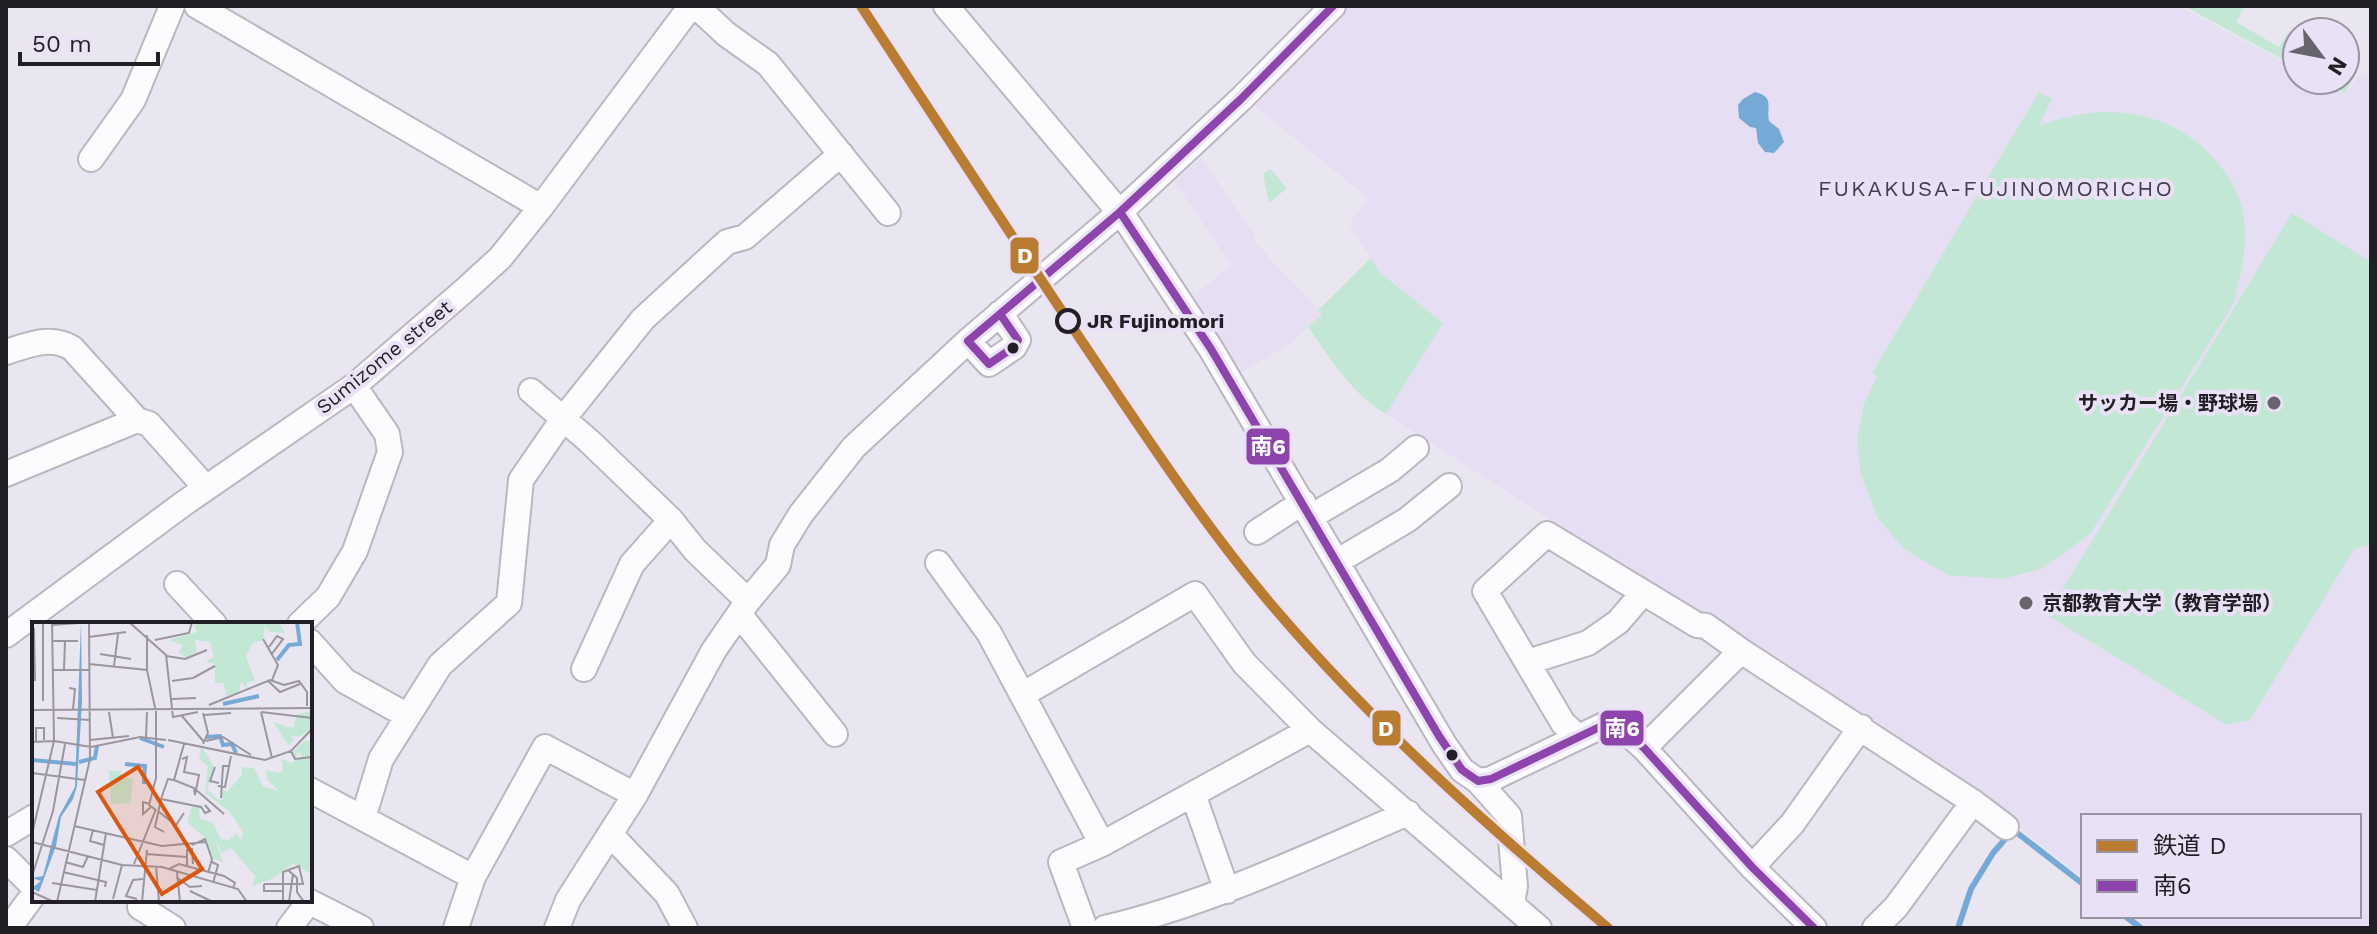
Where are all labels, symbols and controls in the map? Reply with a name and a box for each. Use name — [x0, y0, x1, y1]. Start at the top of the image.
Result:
scale bar — [20, 16, 158, 66]
north arrow — [2281, 16, 2361, 96]
text: 50 m — [32, 30, 92, 58]
text: N — [2323, 53, 2352, 80]
district label: FUKAKUSA-FUJINOMORICHO — [1818, 176, 2174, 201]
line badge: D — [1009, 236, 1040, 275]
text: D — [1017, 243, 1033, 268]
street label: Sumizome street — [311, 295, 457, 419]
marker: JR Fujinomori — [1056, 309, 1080, 333]
place label: JR Fujinomori — [1087, 309, 1224, 333]
unlabelled marker — [1005, 340, 1021, 356]
place label: サッカー場・野球場 — [2078, 391, 2258, 415]
marker: サッカー場・野球場 — [2265, 394, 2283, 412]
line badge: 南6 — [1245, 427, 1291, 466]
text: 南6 — [1250, 434, 1286, 459]
place label: 京都教育大学（教育学部） — [2042, 591, 2282, 615]
marker: 京都教育大学（教育学部） — [2017, 594, 2035, 612]
inset map — [32, 622, 312, 902]
line badge: D — [1371, 709, 1402, 747]
line badge: 南6 — [1599, 709, 1645, 747]
text: D — [1378, 716, 1394, 741]
text: 南6 — [1604, 716, 1640, 741]
unlabelled marker — [1444, 747, 1460, 763]
legend — [2081, 814, 2361, 918]
text: 鉄道 D — [2153, 832, 2227, 860]
text: 南6 — [2153, 872, 2192, 900]

